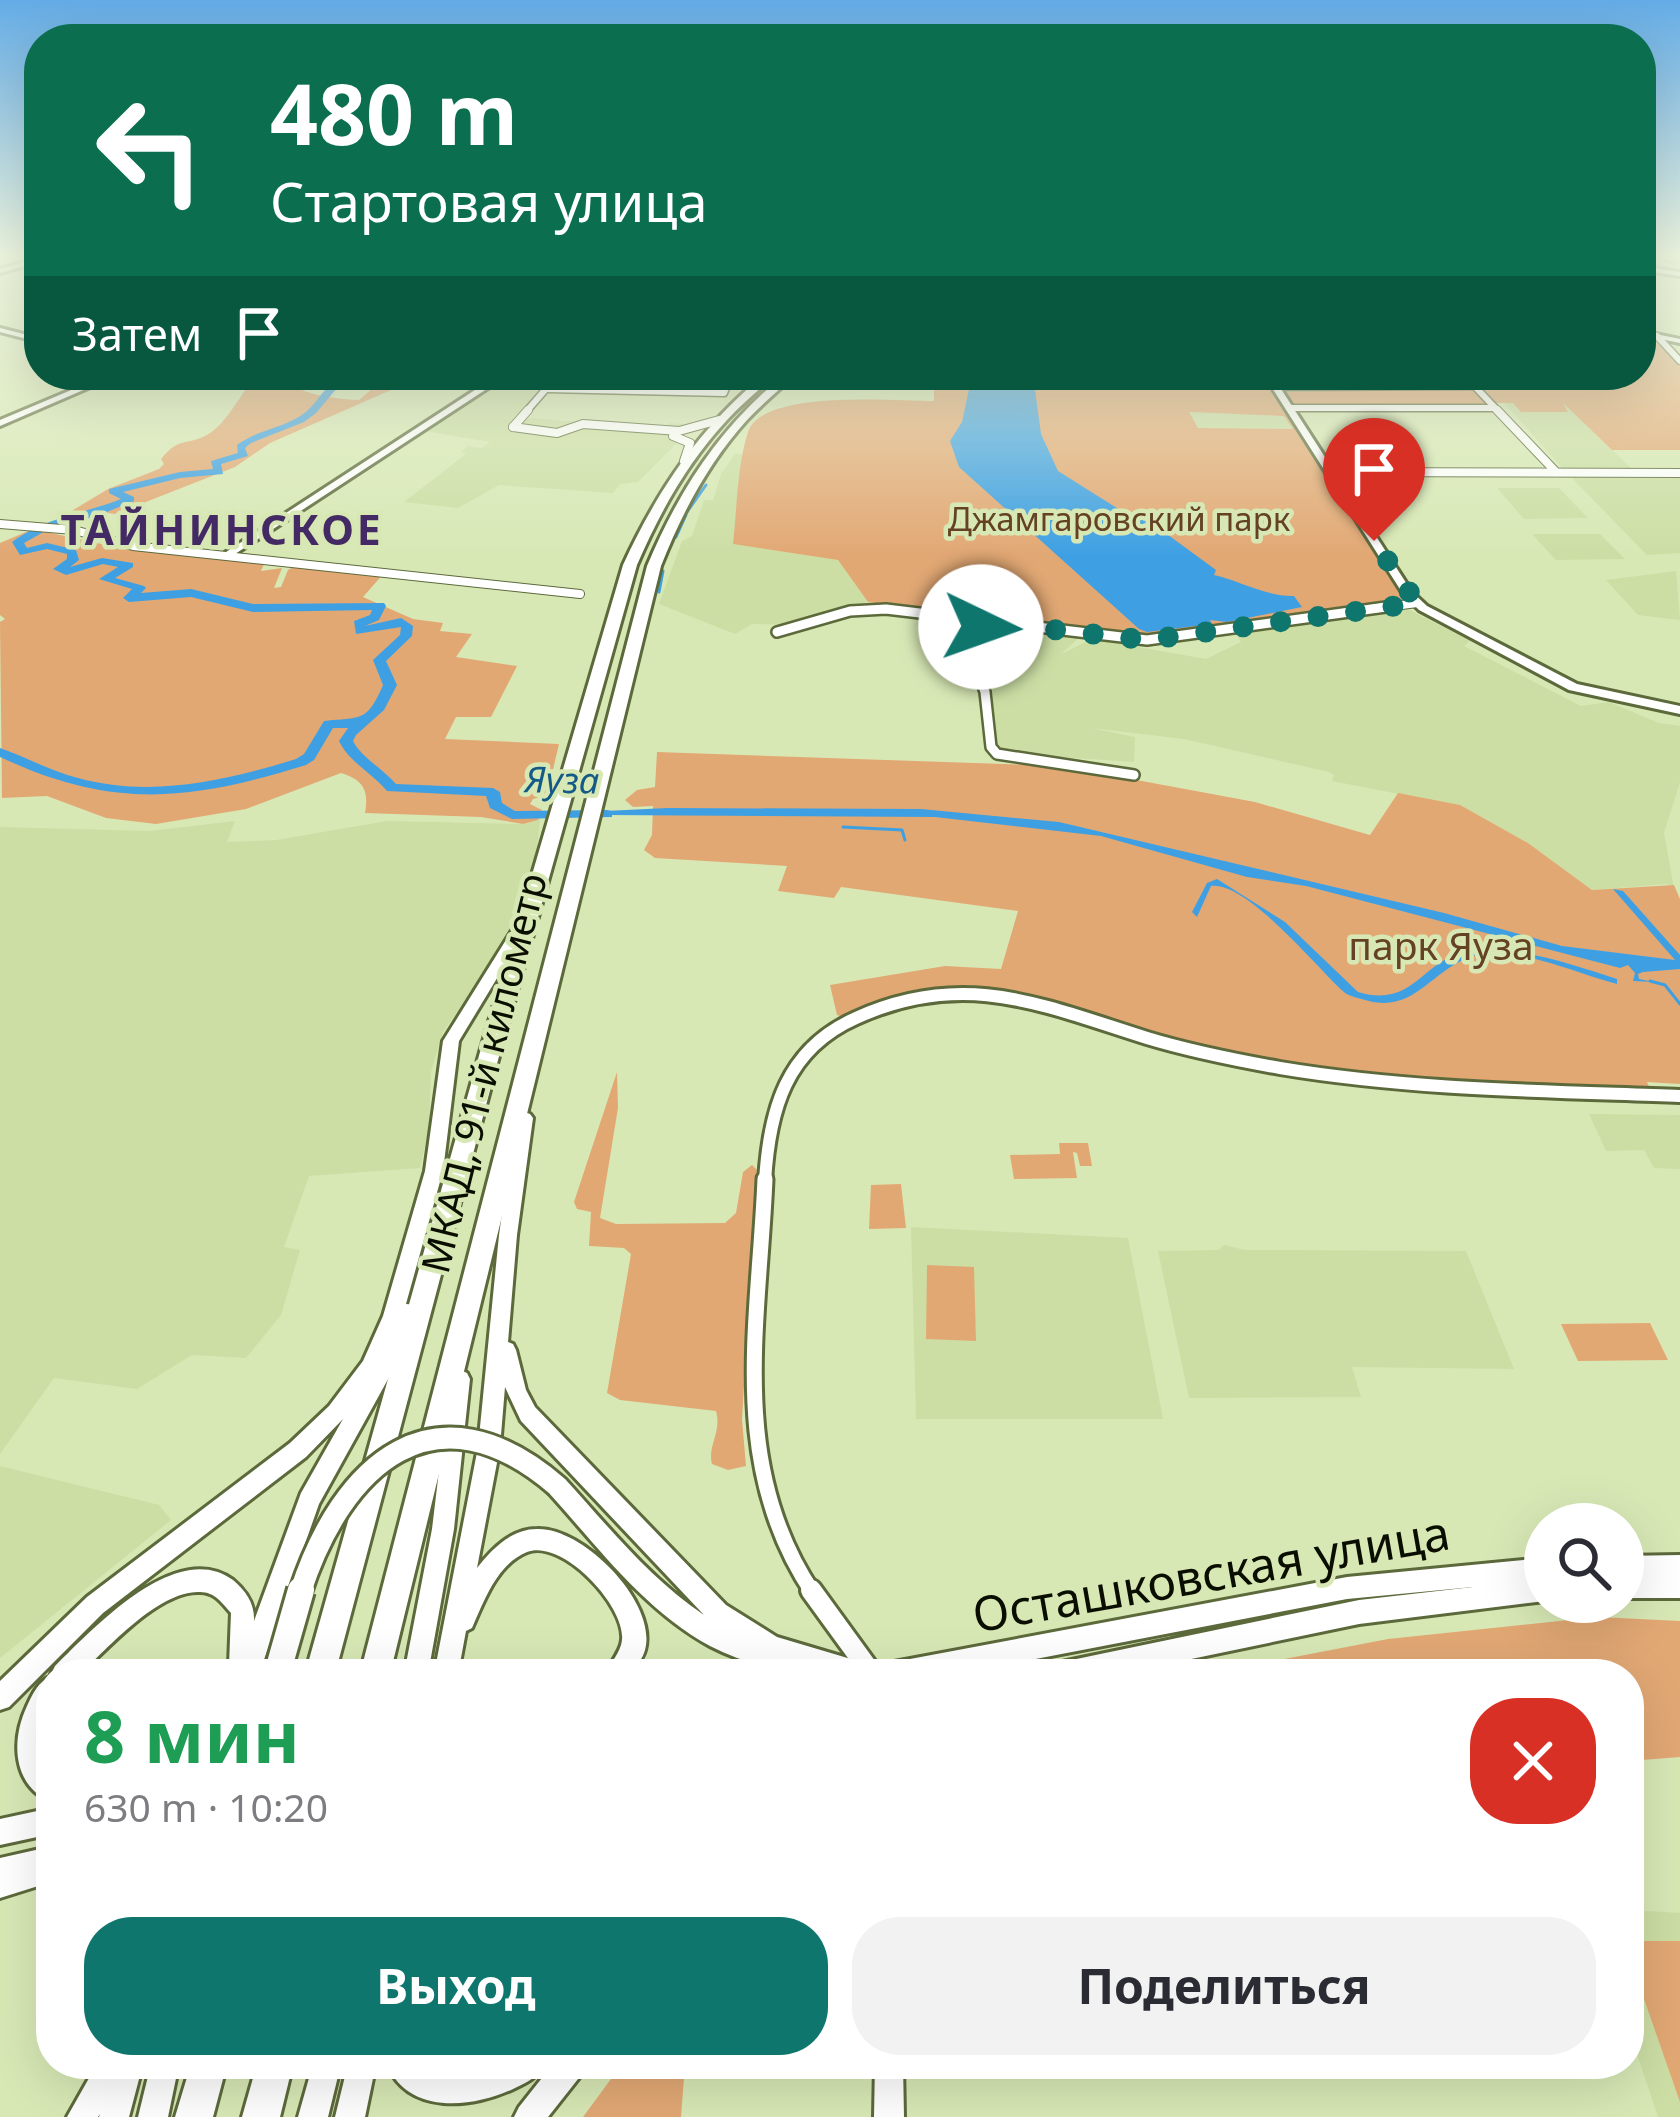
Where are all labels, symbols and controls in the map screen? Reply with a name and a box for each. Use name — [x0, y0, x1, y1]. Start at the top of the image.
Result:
text: 480 m — [270, 55, 518, 170]
icon: left — [72, 72, 228, 228]
text: Стартовая улица — [270, 164, 707, 238]
icon: arrive — [226, 300, 292, 366]
text: Затем — [72, 303, 202, 364]
pin — [1323, 418, 1425, 541]
icon: arrive — [1341, 436, 1407, 502]
park label: Джамгаровский парк — [948, 496, 1291, 541]
district label: ТАЙНИНСКОЕ — [60, 500, 384, 557]
position arrow — [918, 564, 1044, 690]
water label: Яуза — [522, 754, 600, 805]
street label: МКАД, 91-й километр — [407, 867, 558, 1278]
park label: парк Яуза — [1348, 918, 1534, 971]
street label: Осташковская улица — [967, 1499, 1454, 1646]
map controls — [1524, 1503, 1644, 1623]
button: search — [1524, 1503, 1644, 1623]
text: 8 мин — [84, 1686, 300, 1784]
button: close — [1470, 1698, 1596, 1824]
text: 630 m · 10:20 — [84, 1780, 328, 1833]
button: Выход — [84, 1917, 828, 2055]
button: Поделиться — [852, 1917, 1596, 2055]

